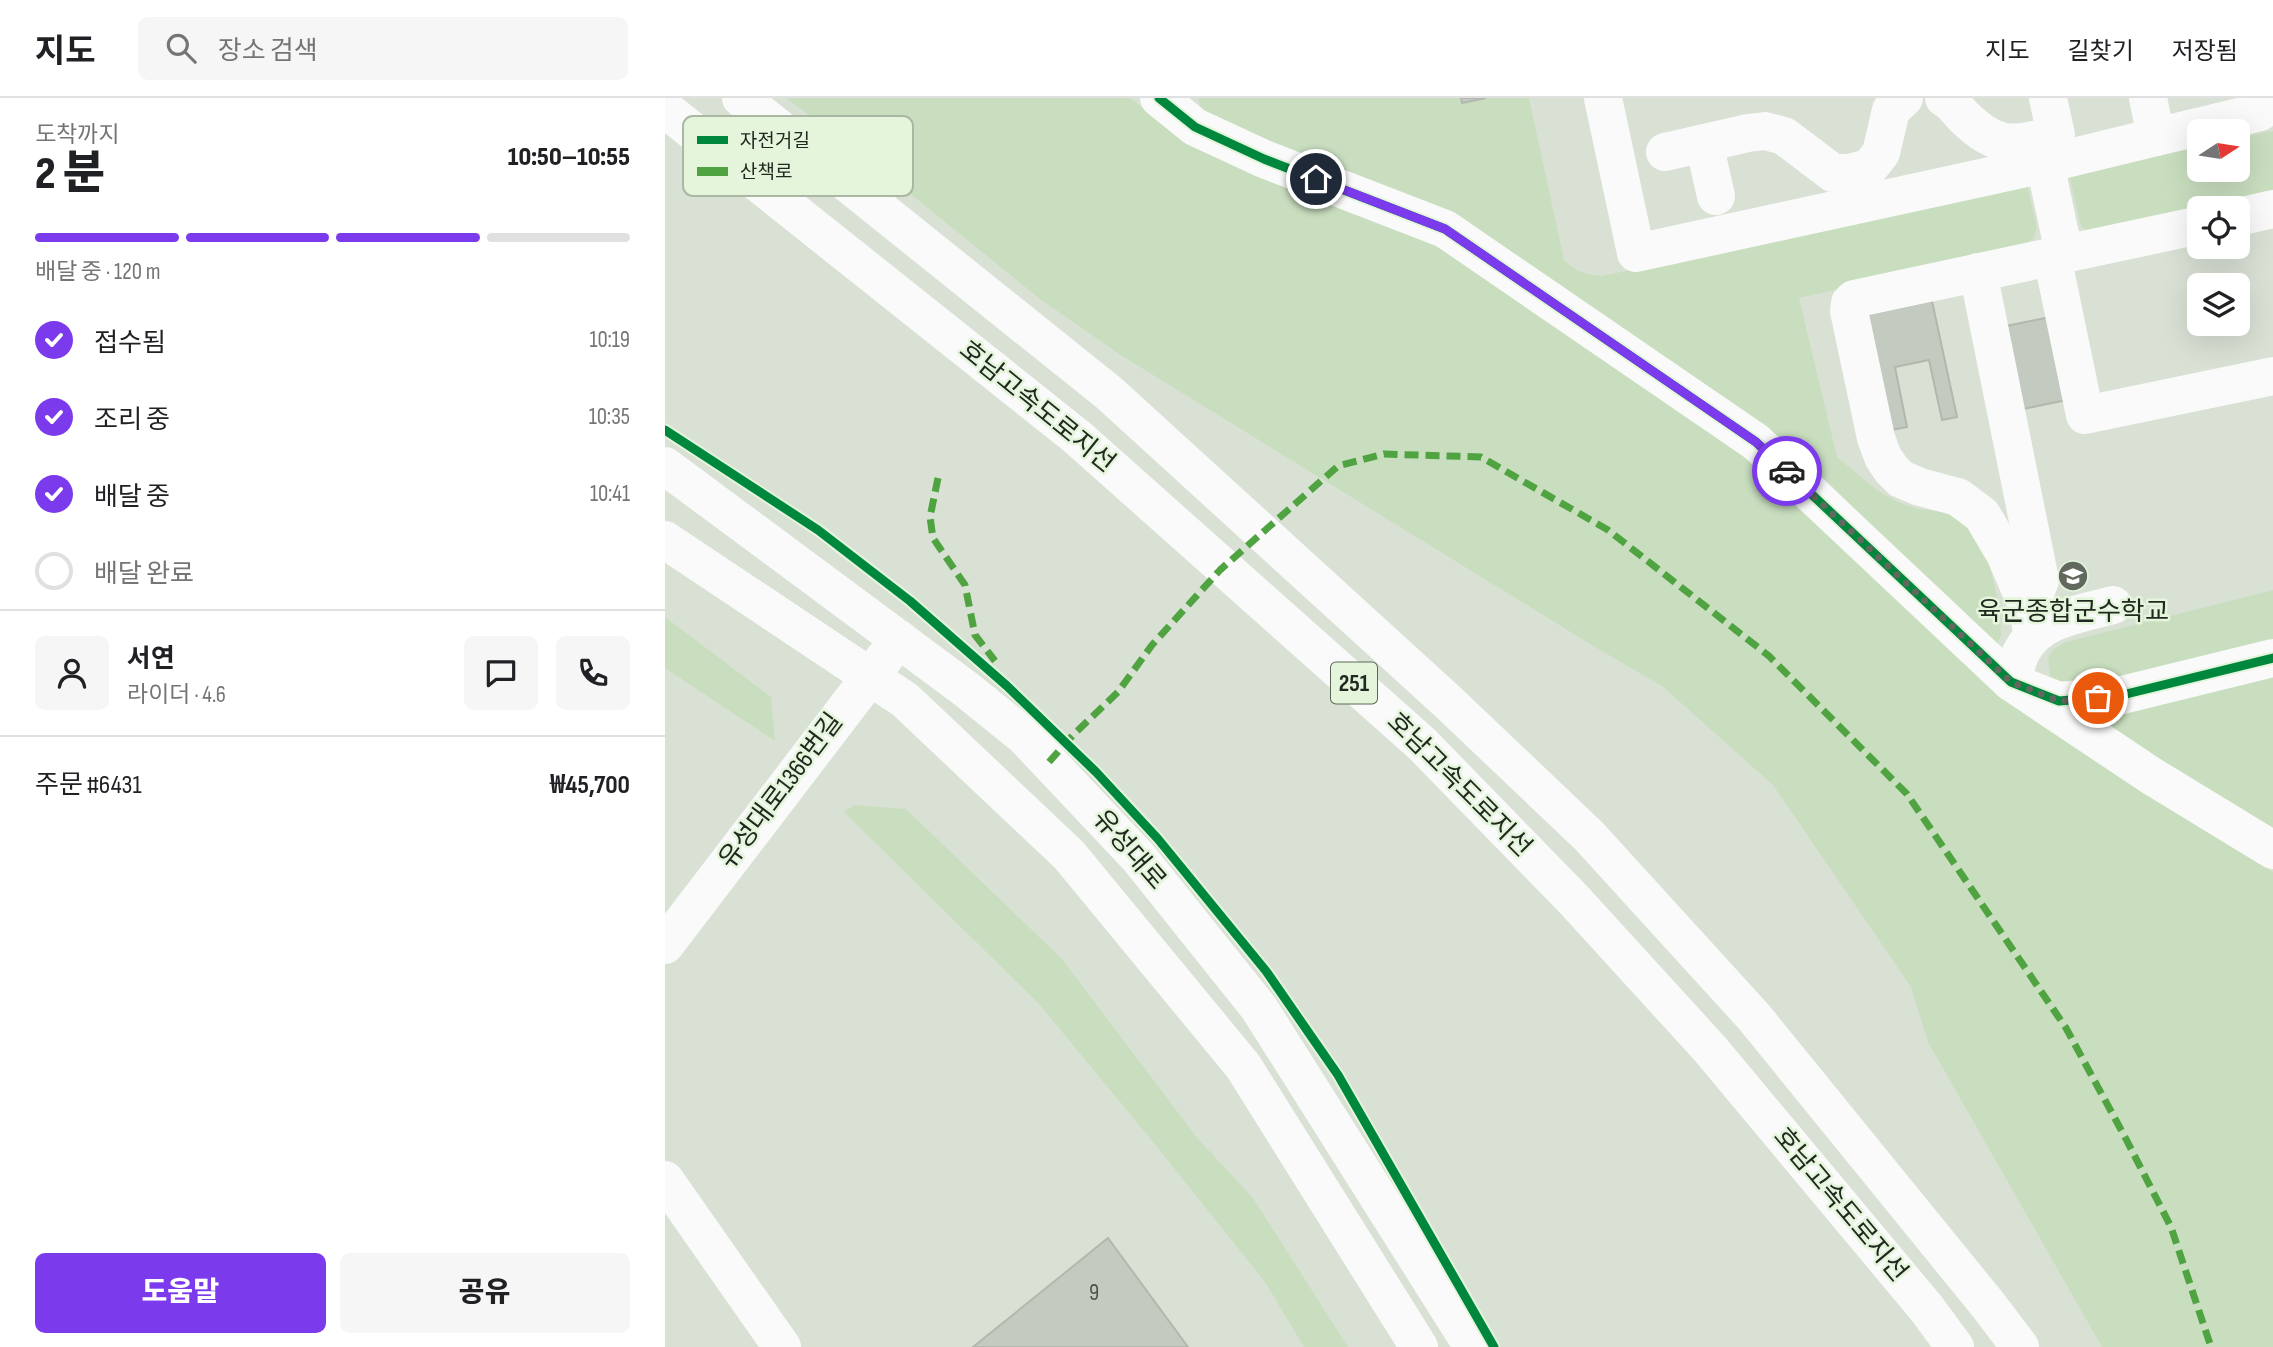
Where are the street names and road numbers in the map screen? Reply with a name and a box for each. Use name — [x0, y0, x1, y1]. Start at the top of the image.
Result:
street label: 호남고속도로지선 — [953, 335, 1121, 479]
road number: 251 — [1331, 662, 1377, 704]
street label: 호남고속도로지선 — [1380, 706, 1538, 864]
street label: 유성대로1366번길 — [713, 707, 849, 875]
street label: 유성대로 — [1086, 804, 1172, 896]
street label: 호남고속도로지선 — [1767, 1122, 1913, 1288]

